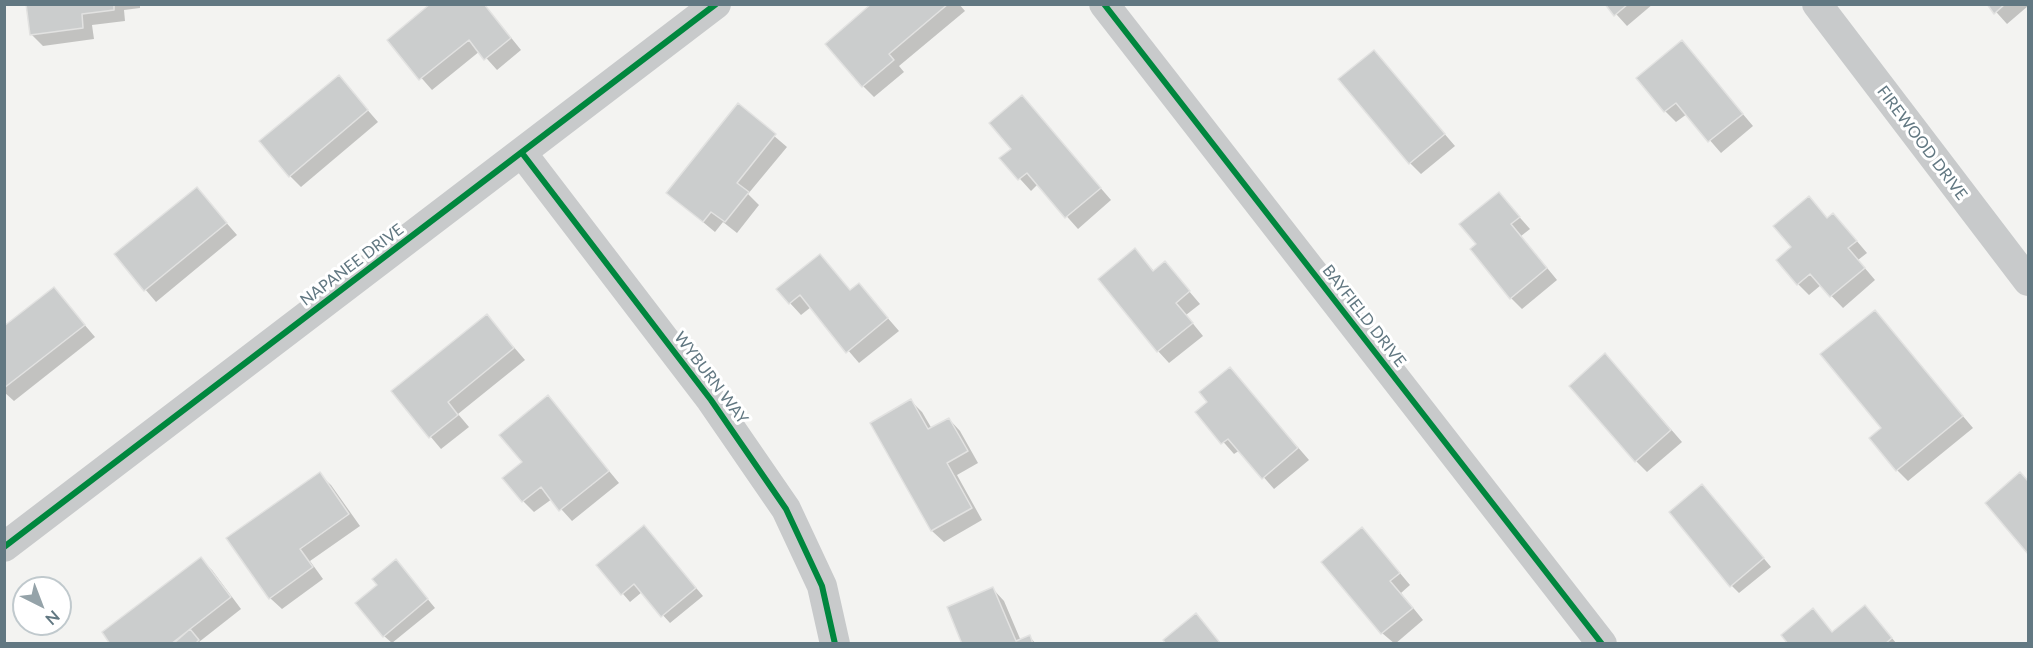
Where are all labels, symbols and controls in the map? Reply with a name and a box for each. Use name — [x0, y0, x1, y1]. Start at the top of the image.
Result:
street label: FIREWOOD DRIVE — [1873, 82, 1971, 204]
street label: NAPANEE DRIVE — [297, 220, 407, 310]
street label: BAYFIELD DRIVE — [1318, 261, 1410, 371]
street label: WYBURN WAY — [670, 328, 752, 428]
north arrow — [12, 576, 72, 636]
text: N — [42, 607, 64, 629]

